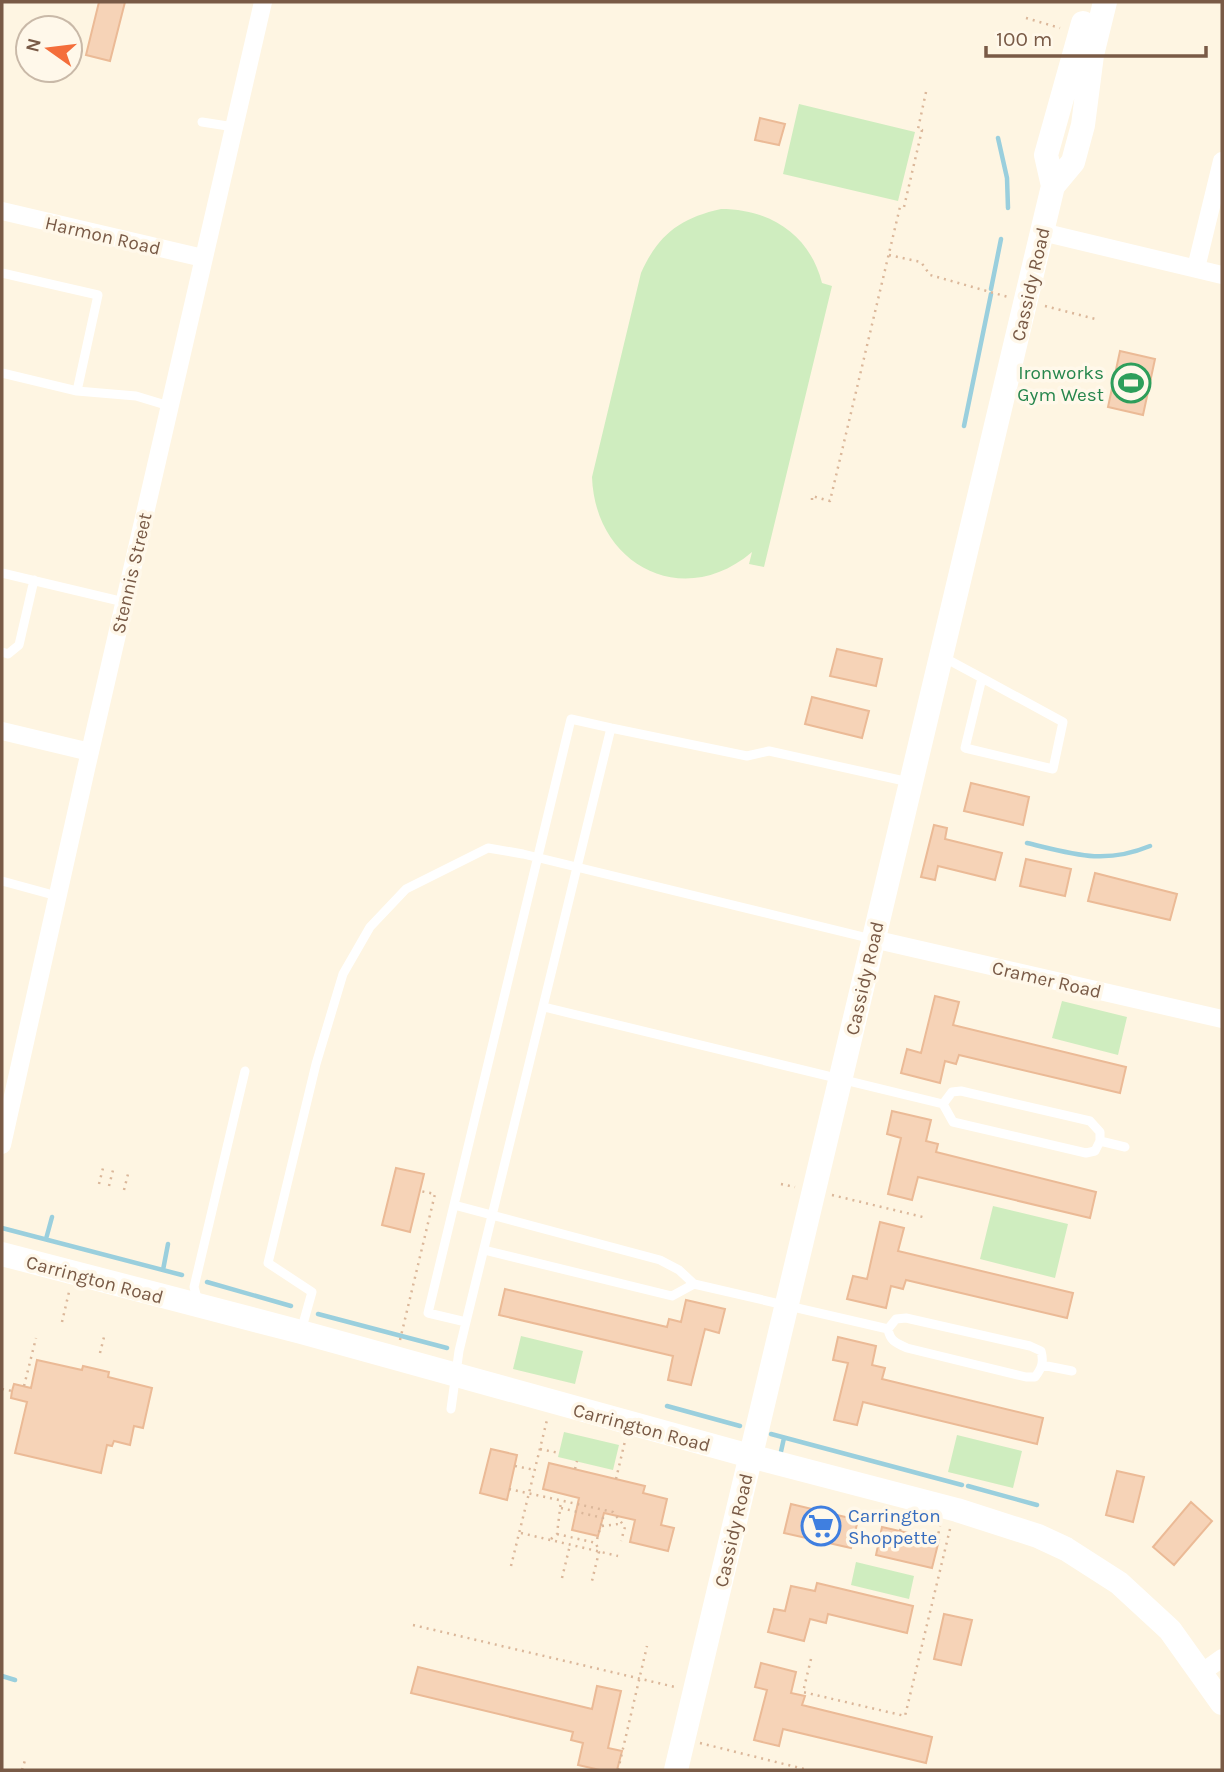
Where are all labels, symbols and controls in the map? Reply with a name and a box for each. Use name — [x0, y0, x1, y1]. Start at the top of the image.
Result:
north arrow — [14, 14, 84, 84]
scale bar — [986, 14, 1206, 58]
text: 100 m — [996, 27, 1053, 51]
text: N — [21, 36, 46, 54]
street label: Harmon Road — [43, 212, 163, 260]
street label: Cassidy Road — [1007, 225, 1055, 343]
place label: Ironworks Gym West — [1017, 362, 1104, 406]
sports icon: Ironworks Gym West — [1110, 362, 1152, 404]
street label: Stennis Street — [107, 511, 157, 636]
street label: Cassidy Road — [841, 919, 889, 1037]
street label: Cramer Road — [990, 957, 1104, 1003]
street label: Carrington Road — [24, 1251, 166, 1309]
street label: Carrington Road — [571, 1399, 713, 1457]
street label: Cassidy Road — [710, 1471, 758, 1589]
supermarket icon: Carrington Shoppette — [800, 1505, 842, 1547]
place label: Carrington Shoppette — [848, 1505, 941, 1549]

